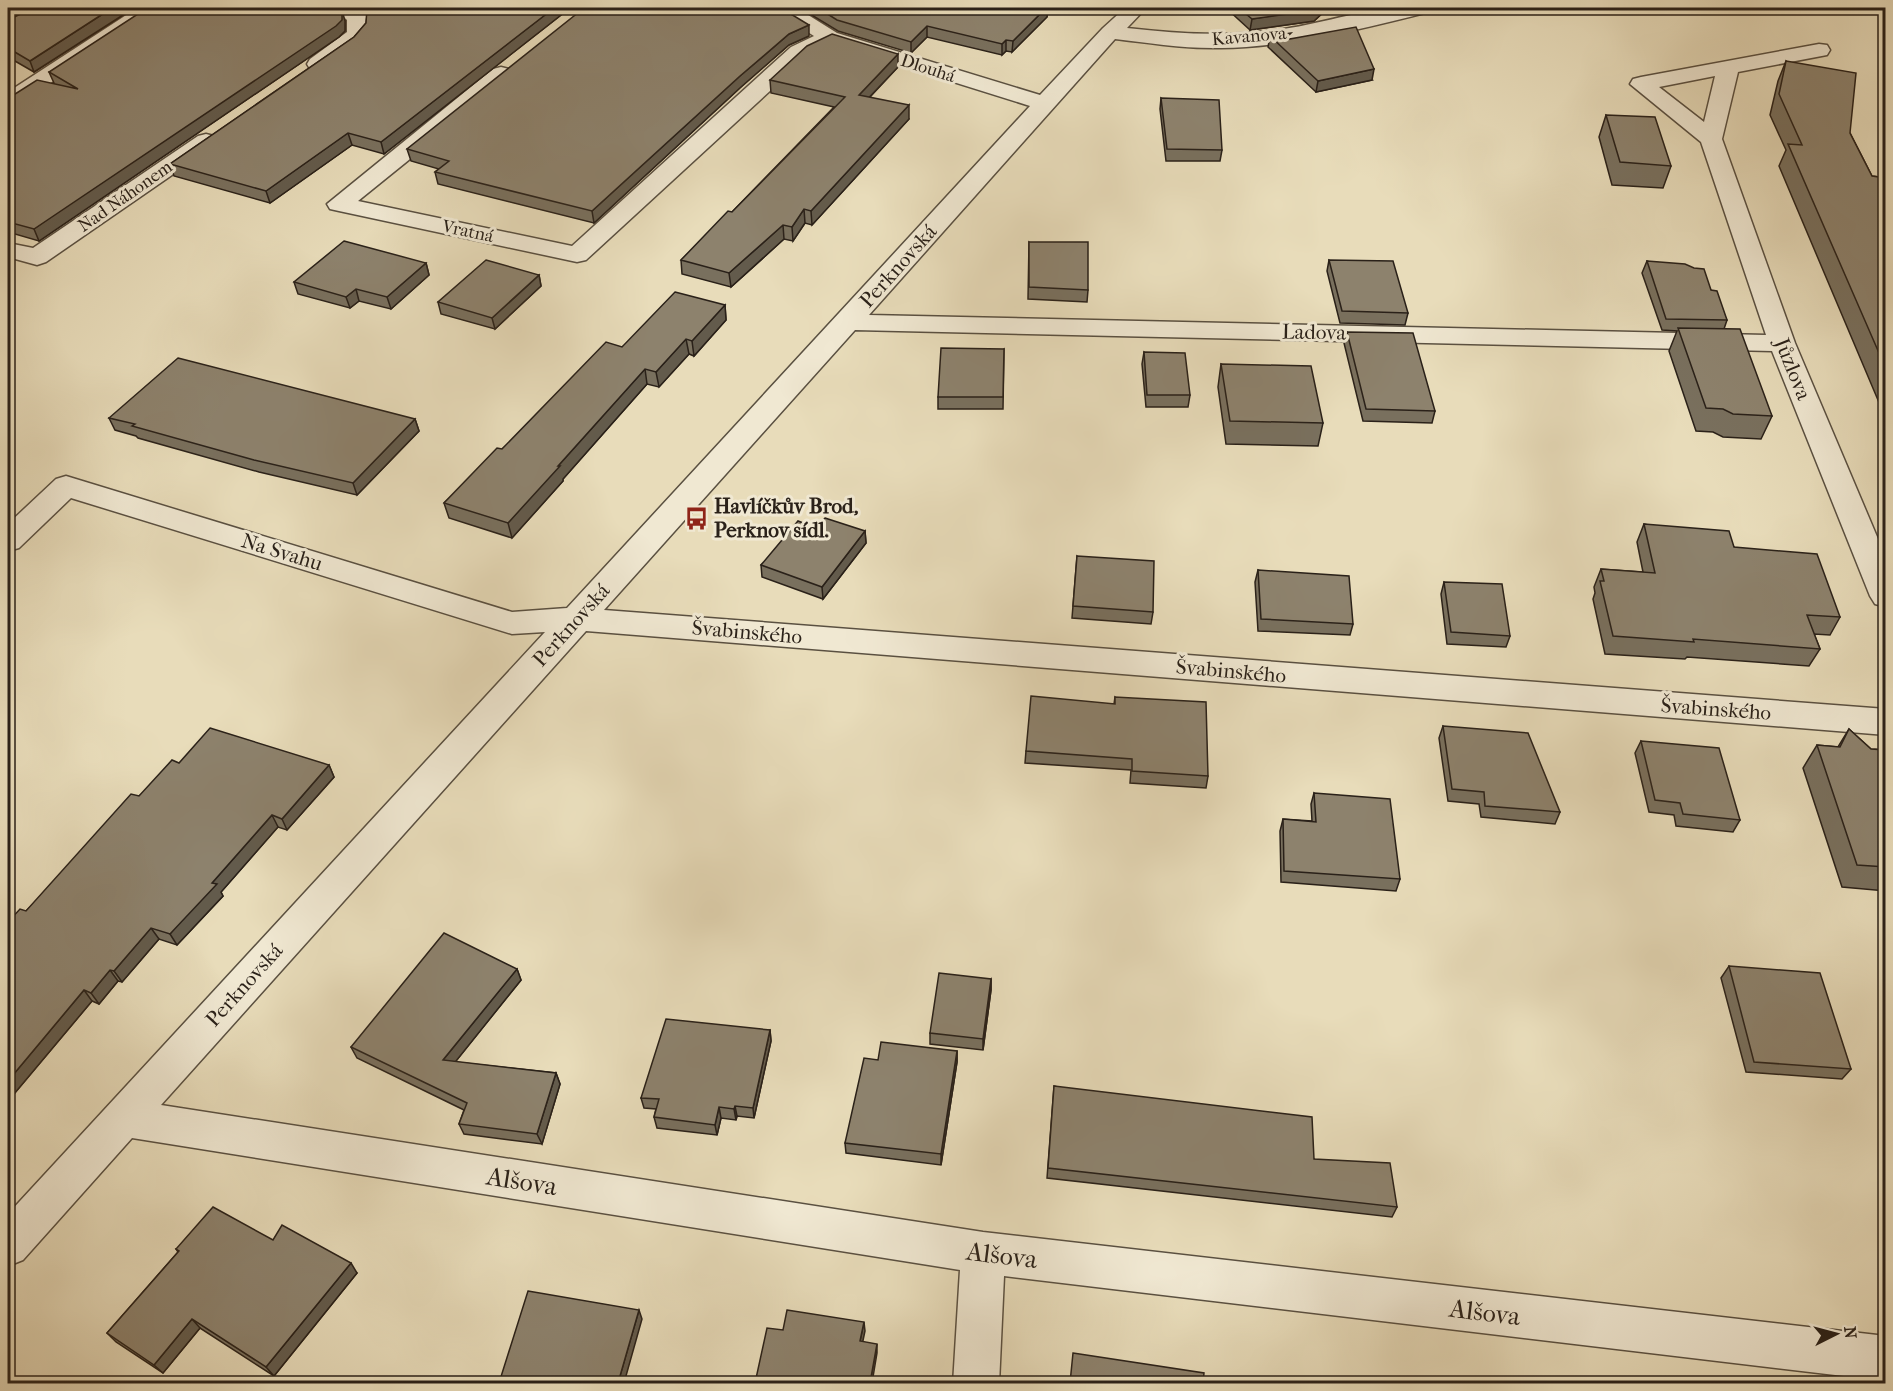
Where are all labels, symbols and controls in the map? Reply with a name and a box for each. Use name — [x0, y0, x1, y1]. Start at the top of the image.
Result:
street label: Kavanova — [1211, 23, 1288, 50]
street label: Dlouhá — [898, 50, 958, 87]
street label: Nad Náhonem — [74, 156, 176, 237]
street label: Vratná — [439, 216, 496, 247]
street label: Perknovská — [855, 219, 942, 312]
street label: Ladova — [1282, 319, 1347, 345]
street label: Jůzlova — [1769, 333, 1816, 404]
place label: Havlíčkův Brod, Perknov sídl. — [714, 494, 858, 542]
bus stop icon: Havlíčkův Brod, Perknov sídl. — [683, 505, 709, 531]
street label: Na Svahu — [239, 528, 326, 576]
street label: Perknovská — [528, 578, 615, 671]
street label: Švabinského — [691, 615, 803, 649]
street label: Švabinského — [1175, 654, 1287, 688]
street label: Švabinského — [1660, 693, 1772, 725]
street label: Perknovská — [201, 938, 288, 1031]
street label: Alšova — [483, 1160, 560, 1203]
street label: Alšova — [964, 1236, 1040, 1275]
street label: Alšova — [1447, 1293, 1523, 1332]
north arrow — [1806, 1304, 1866, 1364]
text: N — [1840, 1325, 1861, 1340]

